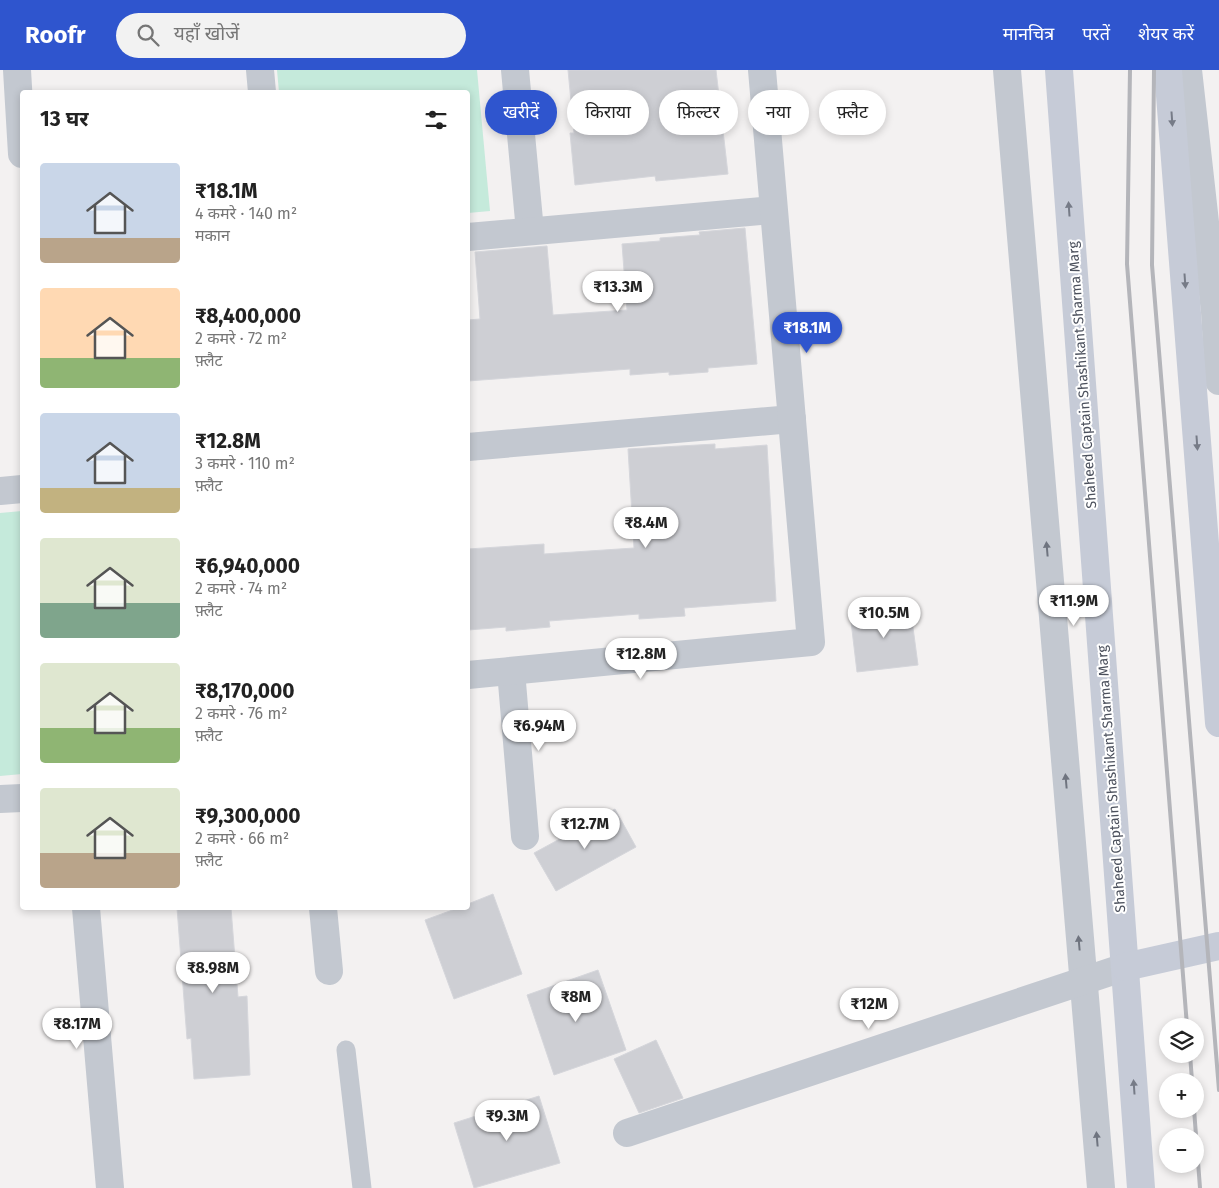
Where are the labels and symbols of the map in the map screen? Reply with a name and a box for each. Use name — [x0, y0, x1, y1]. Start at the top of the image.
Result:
one-way arrow — [1168, 111, 1176, 127]
one-way arrow — [1065, 201, 1073, 217]
street label: Shaheed Captain Shashikant Sharma Marg — [1065, 240, 1100, 509]
pin: ₹13.3M — [577, 270, 659, 313]
one-way arrow — [1181, 273, 1189, 289]
pin: ₹18.1M — [766, 312, 848, 354]
one-way arrow — [1193, 435, 1201, 451]
pin: ₹8.4M — [611, 506, 681, 549]
one-way arrow — [1042, 541, 1050, 557]
pin: ₹11.9M — [1033, 584, 1115, 627]
pin: ₹10.5M — [843, 596, 925, 639]
pin: ₹12.8M — [600, 638, 682, 680]
street label: Shaheed Captain Shashikant Sharma Marg — [1094, 644, 1129, 913]
pin: ₹6.94M — [498, 710, 580, 752]
one-way arrow — [1062, 772, 1070, 788]
pin: ₹12.7M — [544, 808, 626, 850]
one-way arrow — [1075, 934, 1083, 950]
pin: ₹8.98M — [172, 952, 254, 994]
pin: ₹8M — [552, 980, 600, 1023]
pin: ₹12M — [839, 988, 899, 1030]
pin: ₹8.17M — [36, 1008, 118, 1050]
one-way arrow — [1130, 1079, 1138, 1095]
pin: ₹9.3M — [472, 1100, 542, 1142]
one-way arrow — [1092, 1131, 1100, 1147]

